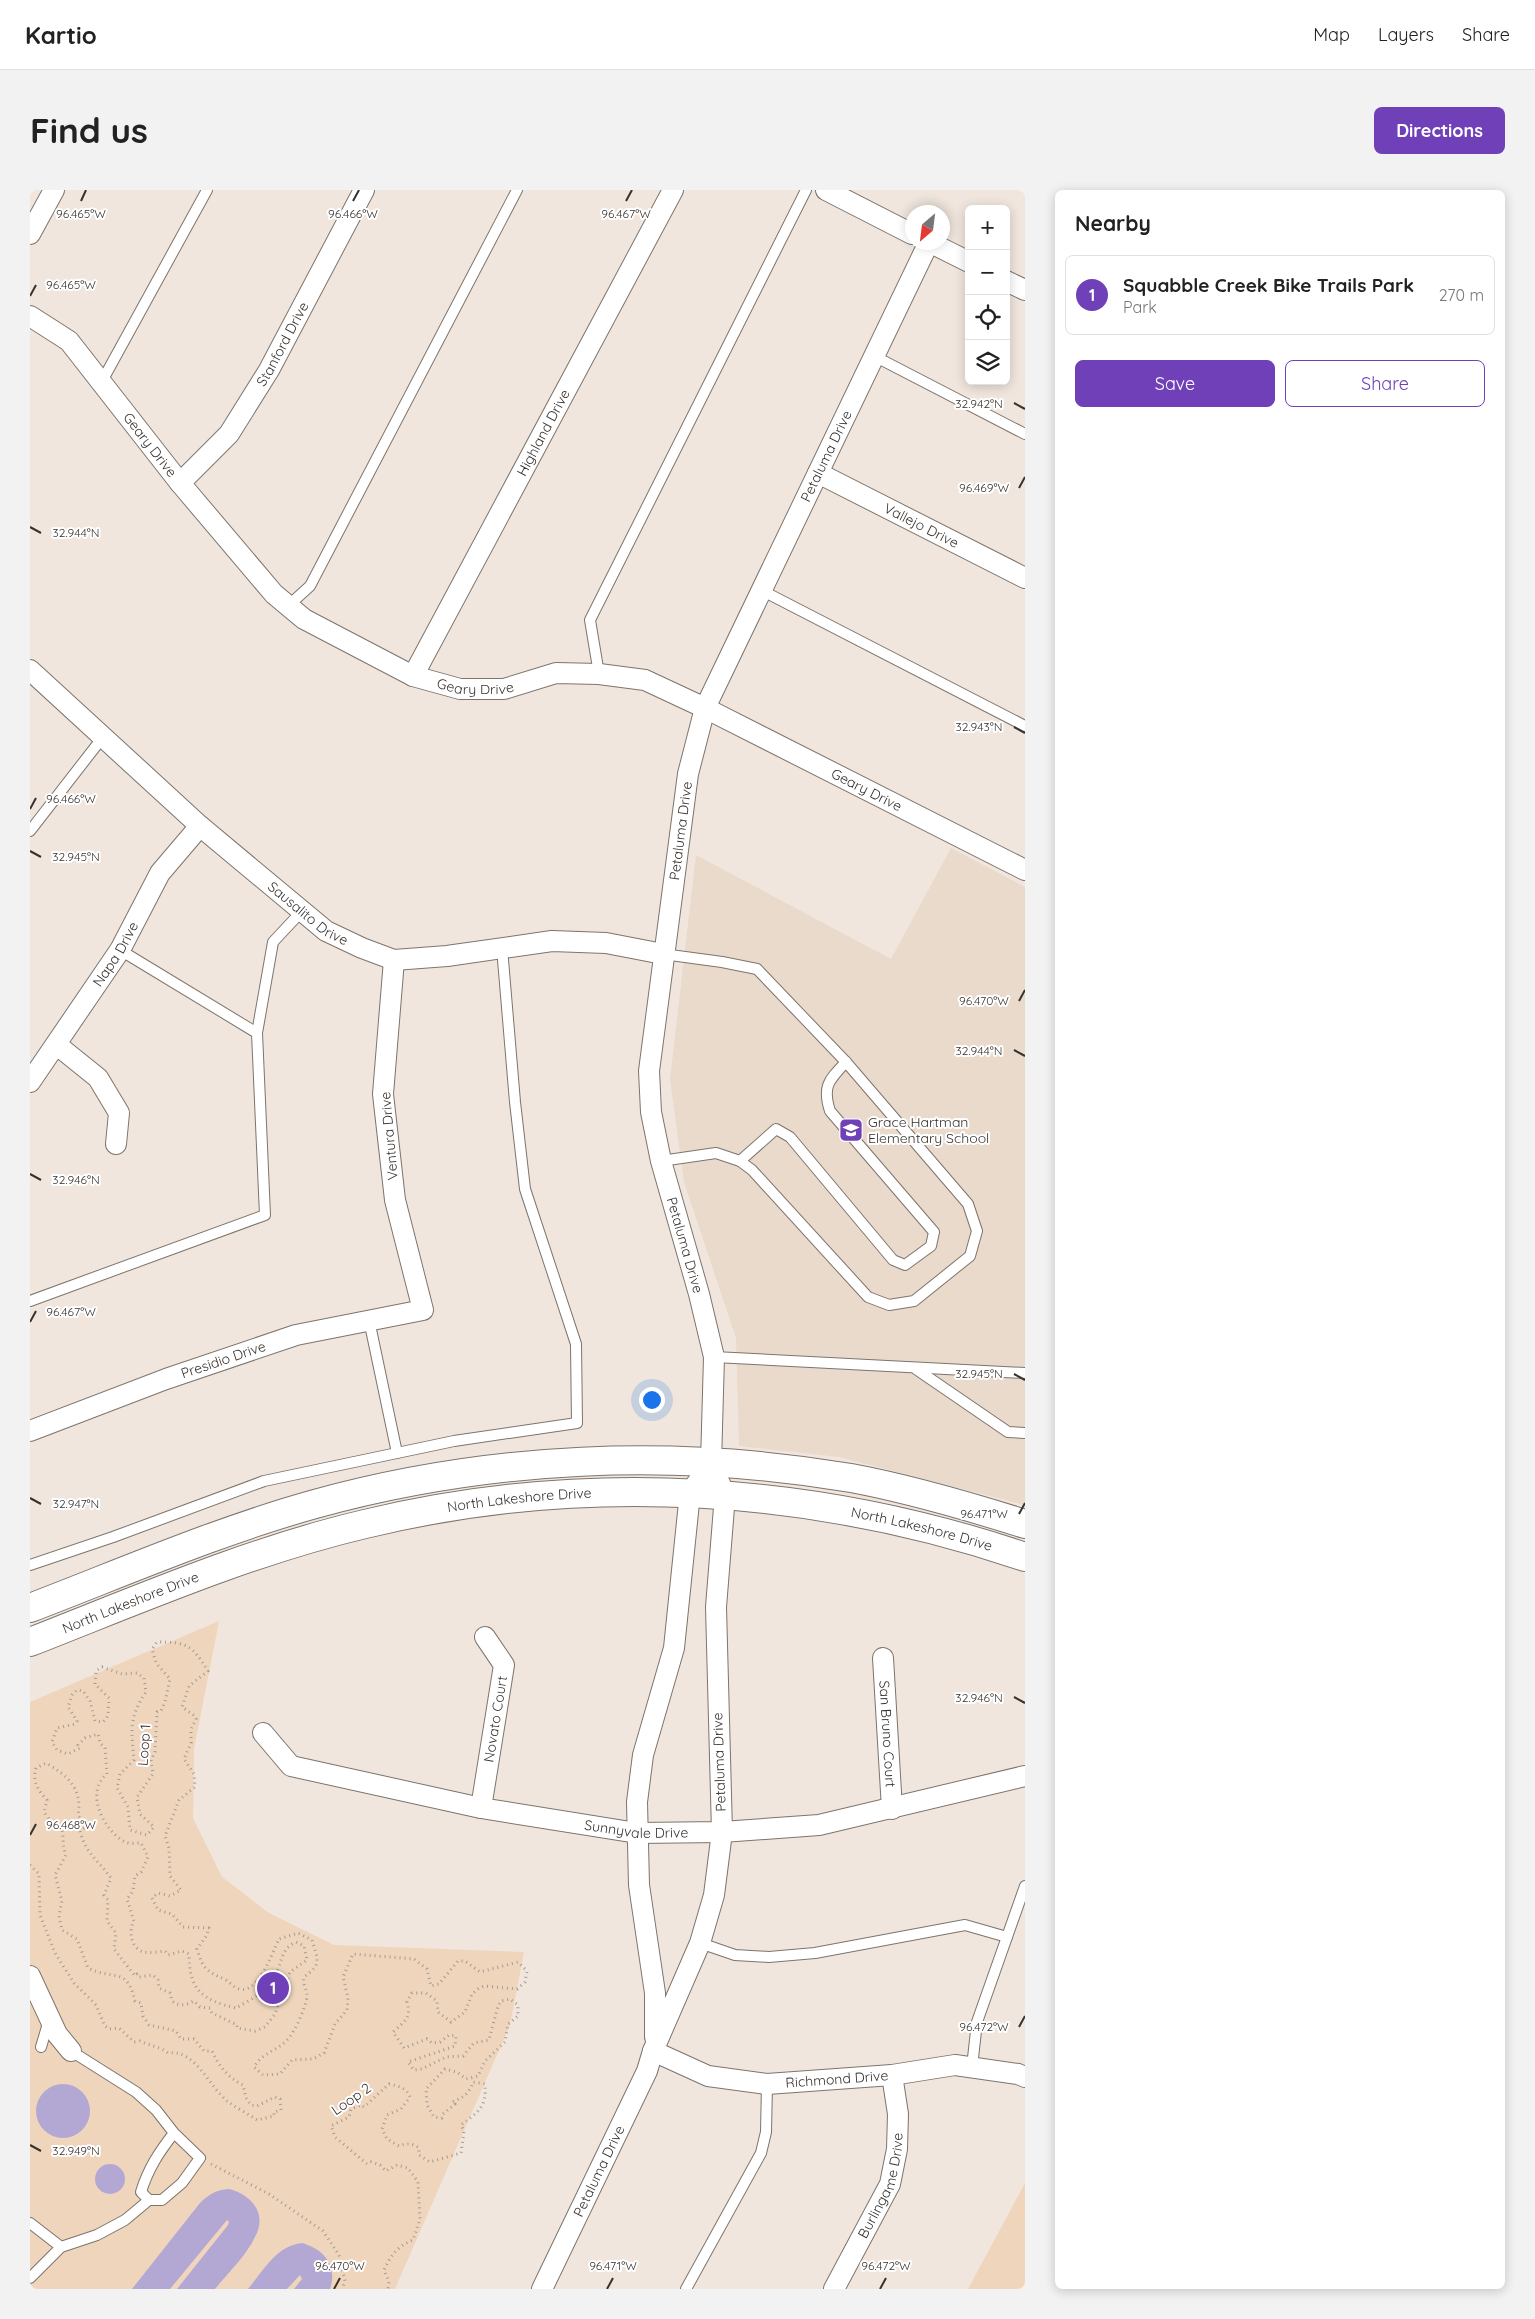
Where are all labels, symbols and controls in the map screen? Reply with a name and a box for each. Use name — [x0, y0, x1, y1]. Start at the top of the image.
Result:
text: Kartio — [25, 20, 97, 50]
text: Map — [1313, 23, 1350, 46]
text: Layers — [1378, 23, 1434, 46]
text: Share — [1462, 23, 1510, 46]
button: Directions — [1374, 107, 1505, 154]
text: Find us — [30, 108, 148, 152]
north arrow — [905, 205, 950, 250]
map controls — [965, 205, 1010, 385]
button: + — [965, 205, 1010, 250]
text: 96.465°W — [56, 206, 106, 221]
text: 96.466°W — [328, 206, 378, 221]
text: 96.467°W — [601, 206, 651, 221]
text: Nearby — [1075, 210, 1151, 236]
button: − — [965, 250, 1010, 295]
text: Squabble Creek Bike Trails Park — [1123, 273, 1414, 297]
text: 96.465°W — [46, 277, 96, 292]
text: 1 — [1089, 285, 1095, 305]
text: 270 m — [1439, 285, 1484, 305]
button: locate — [965, 295, 1010, 340]
text: Park — [1123, 297, 1157, 317]
street label: Stanford Drive — [252, 299, 312, 390]
button: layers — [965, 340, 1010, 385]
button: Save — [1075, 360, 1275, 407]
button: Share — [1285, 360, 1485, 407]
street label: Highland Drive — [513, 386, 574, 479]
text: 32.942°N — [955, 396, 1003, 411]
street label: Petaluma Drive — [797, 407, 856, 505]
street label: Geary Drive — [119, 409, 181, 481]
text: 96.469°W — [959, 480, 1009, 495]
street label: Vallejo Drive — [881, 499, 962, 552]
text: 32.944°N — [52, 525, 100, 540]
street label: Geary Drive — [435, 674, 516, 698]
text: 32.943°N — [955, 719, 1003, 734]
street label: Geary Drive — [828, 764, 905, 815]
street label: Petaluma Drive — [665, 780, 696, 881]
text: 96.466°W — [46, 791, 96, 806]
text: 32.945°N — [52, 849, 100, 864]
street label: Sausalito Drive — [264, 877, 351, 949]
street label: Napa Drive — [89, 918, 142, 990]
text: 96.470°W — [959, 993, 1009, 1008]
text: 32.944°N — [955, 1043, 1003, 1058]
street label: Ventura Drive — [376, 1091, 402, 1181]
place label: Grace Hartman Elementary School — [868, 1113, 989, 1147]
school or university icon: Grace Hartman Elementary School — [838, 1117, 864, 1143]
text: 32.946°N — [52, 1172, 100, 1187]
street label: Petaluma Drive — [663, 1195, 707, 1295]
text: 96.467°W — [46, 1304, 96, 1319]
street label: Presidio Drive — [178, 1337, 268, 1382]
text: 32.945°N — [955, 1366, 1003, 1381]
your location — [639, 1387, 665, 1413]
street label: North Lakeshore Drive — [446, 1484, 592, 1516]
text: 32.947°N — [53, 1496, 99, 1511]
street label: North Lakeshore Drive — [850, 1503, 995, 1555]
text: 96.471°W — [960, 1506, 1008, 1521]
street label: North Lakeshore Drive — [60, 1568, 201, 1637]
street label: Novato Court — [479, 1674, 511, 1764]
street label: San Bruno Court — [875, 1680, 900, 1788]
text: 32.946°N — [955, 1690, 1003, 1705]
street label: Petaluma Drive — [708, 1712, 730, 1812]
street label: Loop 1 — [134, 1723, 154, 1767]
street label: Sunnyvale Drive — [583, 1816, 689, 1842]
text: 96.468°W — [46, 1817, 96, 1832]
pin: 1 — [257, 1969, 289, 2007]
text: 96.472°W — [959, 2019, 1009, 2034]
street label: Richmond Drive — [785, 2066, 889, 2092]
street label: Loop 2 — [328, 2079, 375, 2119]
street label: Petaluma Drive — [569, 2122, 629, 2220]
street label: Burlingame Drive — [854, 2132, 906, 2241]
text: 32.949°N — [52, 2143, 100, 2158]
text: 96.470°W — [315, 2258, 365, 2273]
text: 96.471°W — [589, 2258, 637, 2273]
text: 96.472°W — [861, 2258, 911, 2273]

